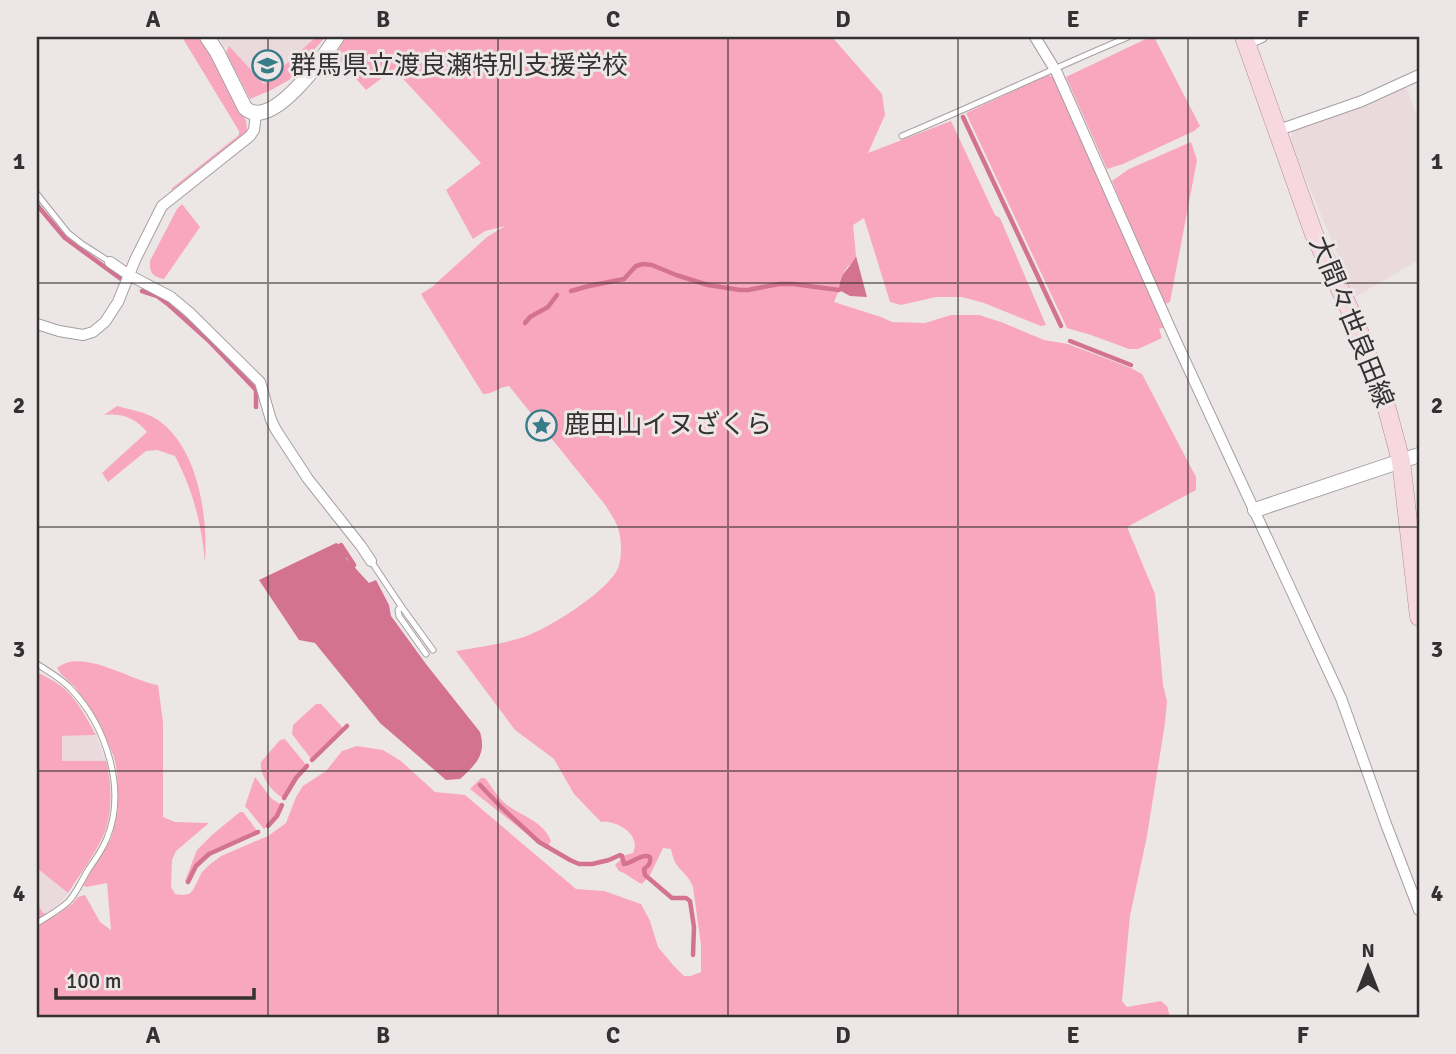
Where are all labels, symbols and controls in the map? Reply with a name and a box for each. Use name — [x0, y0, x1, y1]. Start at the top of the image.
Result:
text: A — [146, 5, 161, 34]
text: B — [376, 5, 390, 34]
text: C — [606, 5, 620, 34]
text: D — [835, 5, 851, 34]
text: E — [1066, 5, 1080, 34]
text: F — [1297, 5, 1309, 34]
school or university icon: 群馬県立渡良瀬特別支援学校 — [250, 49, 284, 83]
place label: 群馬県立渡良瀬特別支援学校 — [290, 50, 628, 82]
text: 1 — [13, 147, 25, 176]
text: 1 — [1431, 147, 1443, 176]
street label: 大間々世良田線 — [1302, 232, 1400, 412]
text: 2 — [13, 391, 25, 420]
text: 2 — [1431, 391, 1443, 420]
place icon: 鹿田山イヌざくら — [524, 408, 558, 442]
place label: 鹿田山イヌざくら — [564, 409, 772, 441]
text: 3 — [13, 635, 25, 664]
text: 3 — [1431, 635, 1443, 664]
text: 4 — [13, 879, 25, 908]
text: 4 — [1431, 879, 1443, 908]
north arrow — [1334, 932, 1404, 1002]
text: N — [1361, 939, 1375, 963]
scale bar — [56, 956, 254, 1000]
text: 100 m — [66, 968, 121, 994]
text: A — [146, 1021, 161, 1050]
text: B — [376, 1021, 390, 1050]
text: C — [606, 1021, 620, 1050]
text: D — [835, 1021, 851, 1050]
text: E — [1066, 1021, 1080, 1050]
text: F — [1297, 1021, 1309, 1050]

